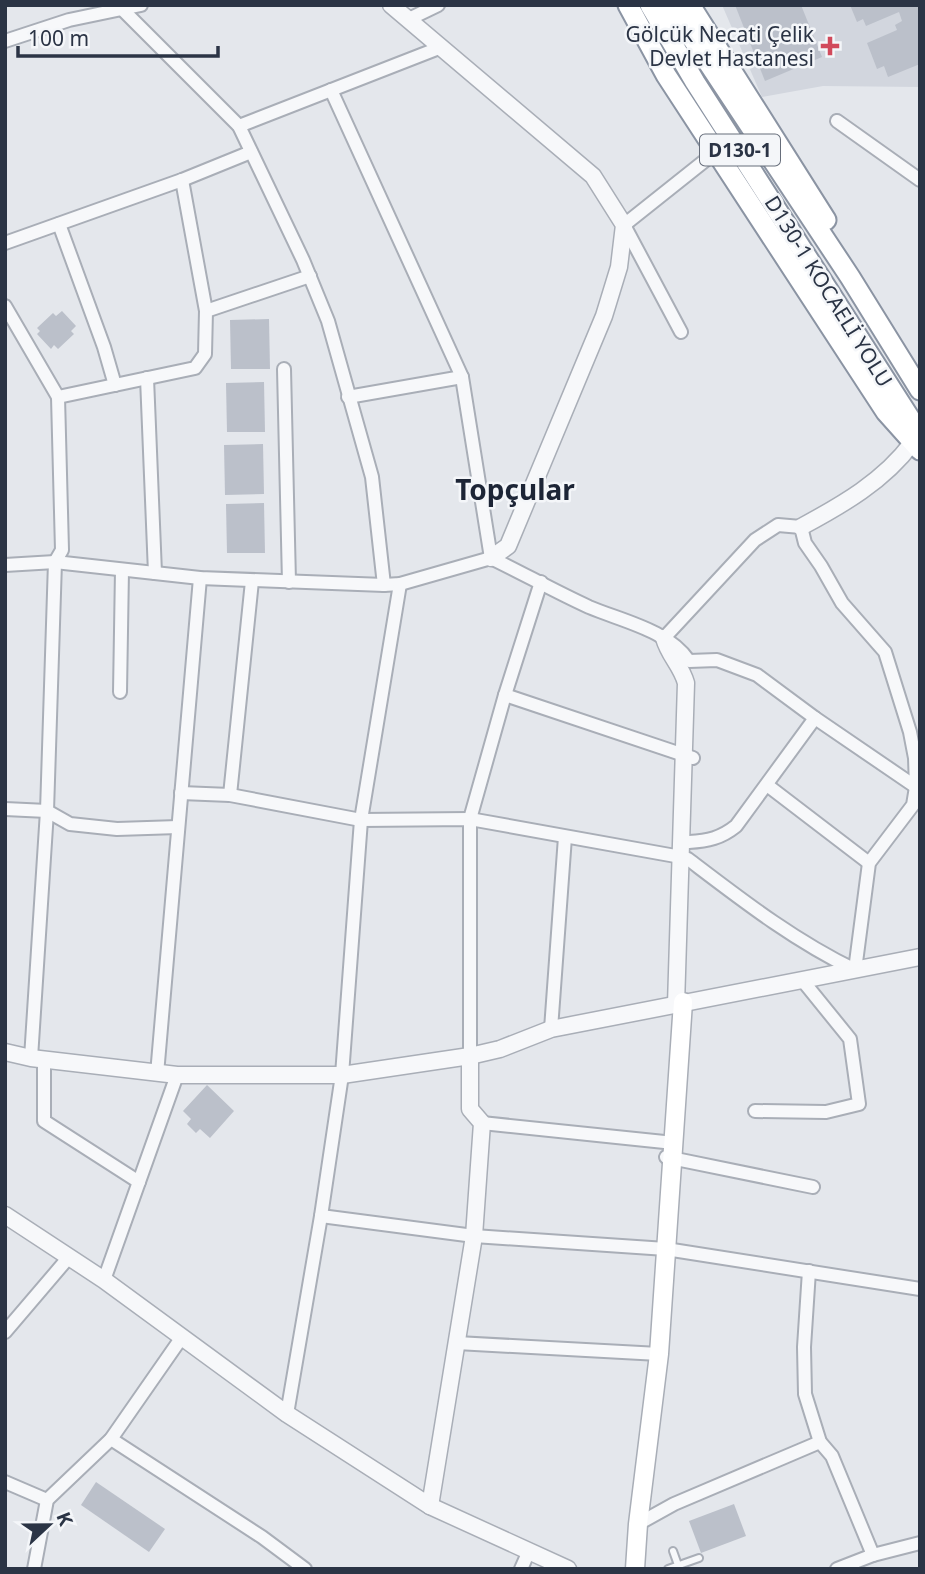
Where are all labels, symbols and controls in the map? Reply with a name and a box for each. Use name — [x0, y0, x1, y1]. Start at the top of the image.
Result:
scale bar — [18, 14, 217, 58]
place label: Gölcük Necati Çelik Devlet Hastanesi — [626, 20, 815, 72]
text: 100 m — [28, 24, 89, 52]
marker: Gölcük Necati Çelik Devlet Hastanesi — [820, 36, 840, 56]
road number: D130-1 — [700, 134, 780, 166]
street label: D130-1 KOCAELİ YOLU — [759, 190, 899, 392]
district label: Topçular — [455, 470, 575, 508]
north arrow — [14, 1490, 84, 1560]
text: K — [50, 1508, 79, 1530]

